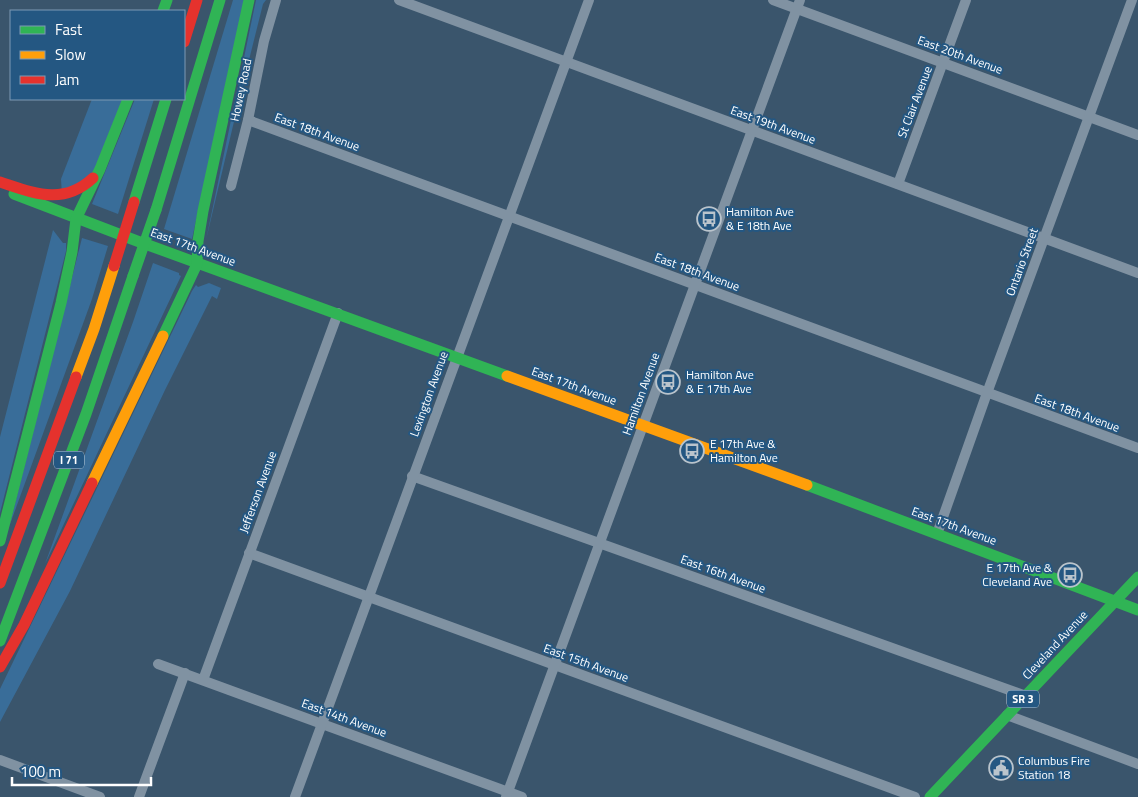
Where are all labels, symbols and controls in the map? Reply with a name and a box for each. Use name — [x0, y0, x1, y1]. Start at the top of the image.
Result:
legend — [10, 10, 185, 100]
text: Fast — [55, 18, 83, 41]
street label: East 20th Avenue — [915, 30, 1005, 79]
text: Slow — [55, 43, 86, 66]
street label: Howey Road — [225, 57, 256, 123]
street label: St Clair Avenue — [892, 63, 937, 140]
text: Jam — [55, 68, 79, 91]
street label: East 19th Avenue — [728, 100, 818, 149]
street label: East 18th Avenue — [272, 107, 362, 156]
place label: Hamilton Ave & E 18th Ave — [726, 202, 794, 235]
bus stop icon: Hamilton Ave & E 18th Ave — [696, 206, 722, 232]
street label: East 17th Avenue — [148, 222, 238, 271]
street label: Ontario Street — [1000, 224, 1043, 299]
street label: East 18th Avenue — [652, 247, 742, 296]
street label: Lexington Avenue — [404, 349, 453, 439]
street label: Hamilton Avenue — [617, 350, 664, 438]
street label: East 17th Avenue — [529, 361, 619, 410]
place label: Hamilton Ave & E 17th Ave — [686, 365, 754, 398]
bus stop icon: Hamilton Ave & E 17th Ave — [655, 369, 681, 395]
street label: East 18th Avenue — [1032, 388, 1122, 437]
place label: E 17th Ave & Hamilton Ave — [710, 434, 778, 467]
bus stop icon: E 17th Ave & Hamilton Ave — [679, 438, 705, 464]
street label: Jefferson Avenue — [234, 448, 281, 536]
road number: I 71 — [54, 452, 84, 468]
street label: East 17th Avenue — [909, 501, 999, 550]
street label: East 16th Avenue — [678, 549, 768, 598]
place label: E 17th Ave & Cleveland Ave — [982, 558, 1053, 591]
bus stop icon: E 17th Ave & Cleveland Ave — [1057, 562, 1083, 588]
street label: Cleveland Avenue — [1017, 606, 1092, 684]
street label: East 15th Avenue — [541, 638, 631, 687]
road number: SR 3 — [1007, 691, 1039, 708]
street label: East 14th Avenue — [299, 693, 389, 742]
place label: Columbus Fire Station 18 — [1018, 751, 1090, 784]
scale bar — [12, 754, 151, 786]
public building icon: Columbus Fire Station 18 — [988, 755, 1014, 781]
text: 100 m — [20, 760, 61, 783]

